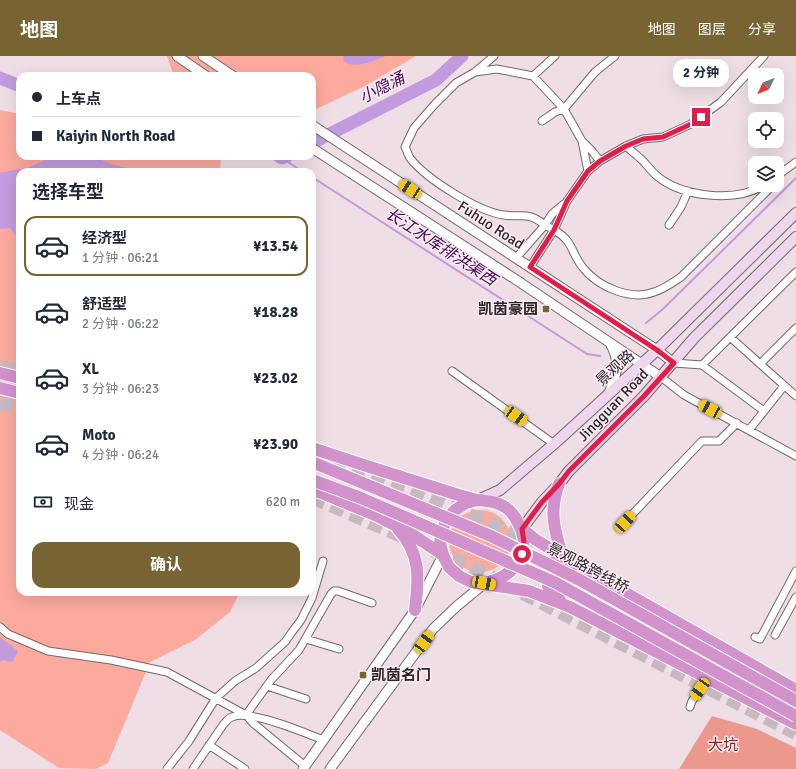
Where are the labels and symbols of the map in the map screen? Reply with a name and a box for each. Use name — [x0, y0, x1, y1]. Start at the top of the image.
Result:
callout: 2 分钟 — [673, 59, 729, 87]
water label: 小隐涌 — [356, 67, 410, 108]
north arrow — [748, 68, 784, 104]
route end — [692, 108, 710, 126]
car — [397, 177, 423, 201]
street label: Fuhuo Road — [455, 197, 527, 253]
water label: 长江水库排洪渠西 — [382, 204, 503, 292]
place label: 凯茵豪园 — [478, 300, 538, 318]
marker: 凯茵豪园 — [541, 304, 551, 314]
street label: 景观路 — [592, 346, 638, 390]
street label: Jingguan Road — [574, 365, 652, 445]
car — [697, 398, 723, 420]
car — [503, 404, 529, 428]
car — [612, 509, 638, 535]
street label: 景观路跨线桥 — [544, 539, 632, 597]
route start — [513, 545, 531, 563]
car — [471, 575, 497, 591]
car — [412, 629, 436, 655]
place label: 凯茵名门 — [371, 666, 431, 684]
marker: 凯茵名门 — [358, 670, 368, 680]
car — [688, 676, 712, 702]
park label: 大坑 — [708, 736, 738, 754]

